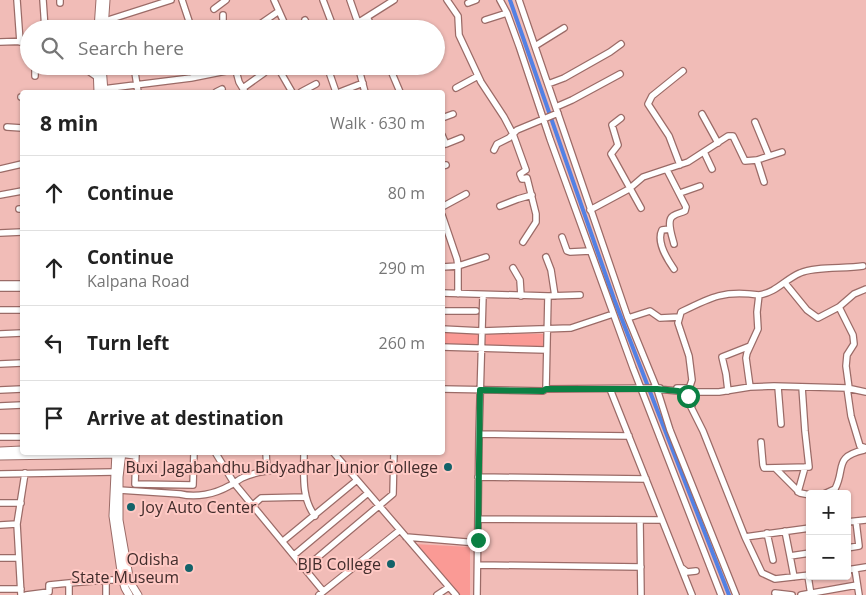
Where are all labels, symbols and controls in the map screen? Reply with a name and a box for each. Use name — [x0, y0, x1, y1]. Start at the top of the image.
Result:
search box — [20, 20, 445, 75]
icon: search — [38, 34, 66, 62]
text: Search here — [78, 35, 184, 61]
text: 8 min — [40, 109, 98, 137]
text: Walk · 630 m — [330, 112, 425, 134]
icon: ahead — [40, 179, 68, 207]
text: Continue — [87, 180, 174, 206]
text: 80 m — [388, 182, 425, 204]
text: Continue — [87, 244, 174, 270]
icon: ahead — [40, 254, 68, 282]
text: 290 m — [379, 257, 425, 279]
text: Kalpana Road — [87, 270, 189, 292]
icon: left — [40, 329, 68, 357]
text: Turn left — [87, 330, 169, 356]
text: 260 m — [379, 332, 425, 354]
route start — [677, 385, 700, 408]
icon: arrive — [40, 404, 68, 432]
text: Arrive at destination — [87, 405, 284, 431]
place label: Buxi Jagabandhu Bidyadhar Junior College — [125, 456, 438, 478]
marker: Buxi Jagabandhu Bidyadhar Junior College — [442, 461, 454, 473]
map controls — [806, 490, 851, 580]
button: + — [806, 490, 851, 535]
place label: Joy Auto Center — [139, 496, 257, 518]
marker: Joy Auto Center — [125, 501, 137, 513]
route end — [467, 529, 490, 552]
button: − — [806, 535, 851, 580]
place label: Odisha State Museum — [71, 548, 179, 588]
place label: BJB College — [297, 553, 381, 575]
marker: BJB College — [385, 558, 397, 570]
marker: Odisha State Museum — [183, 562, 195, 574]

